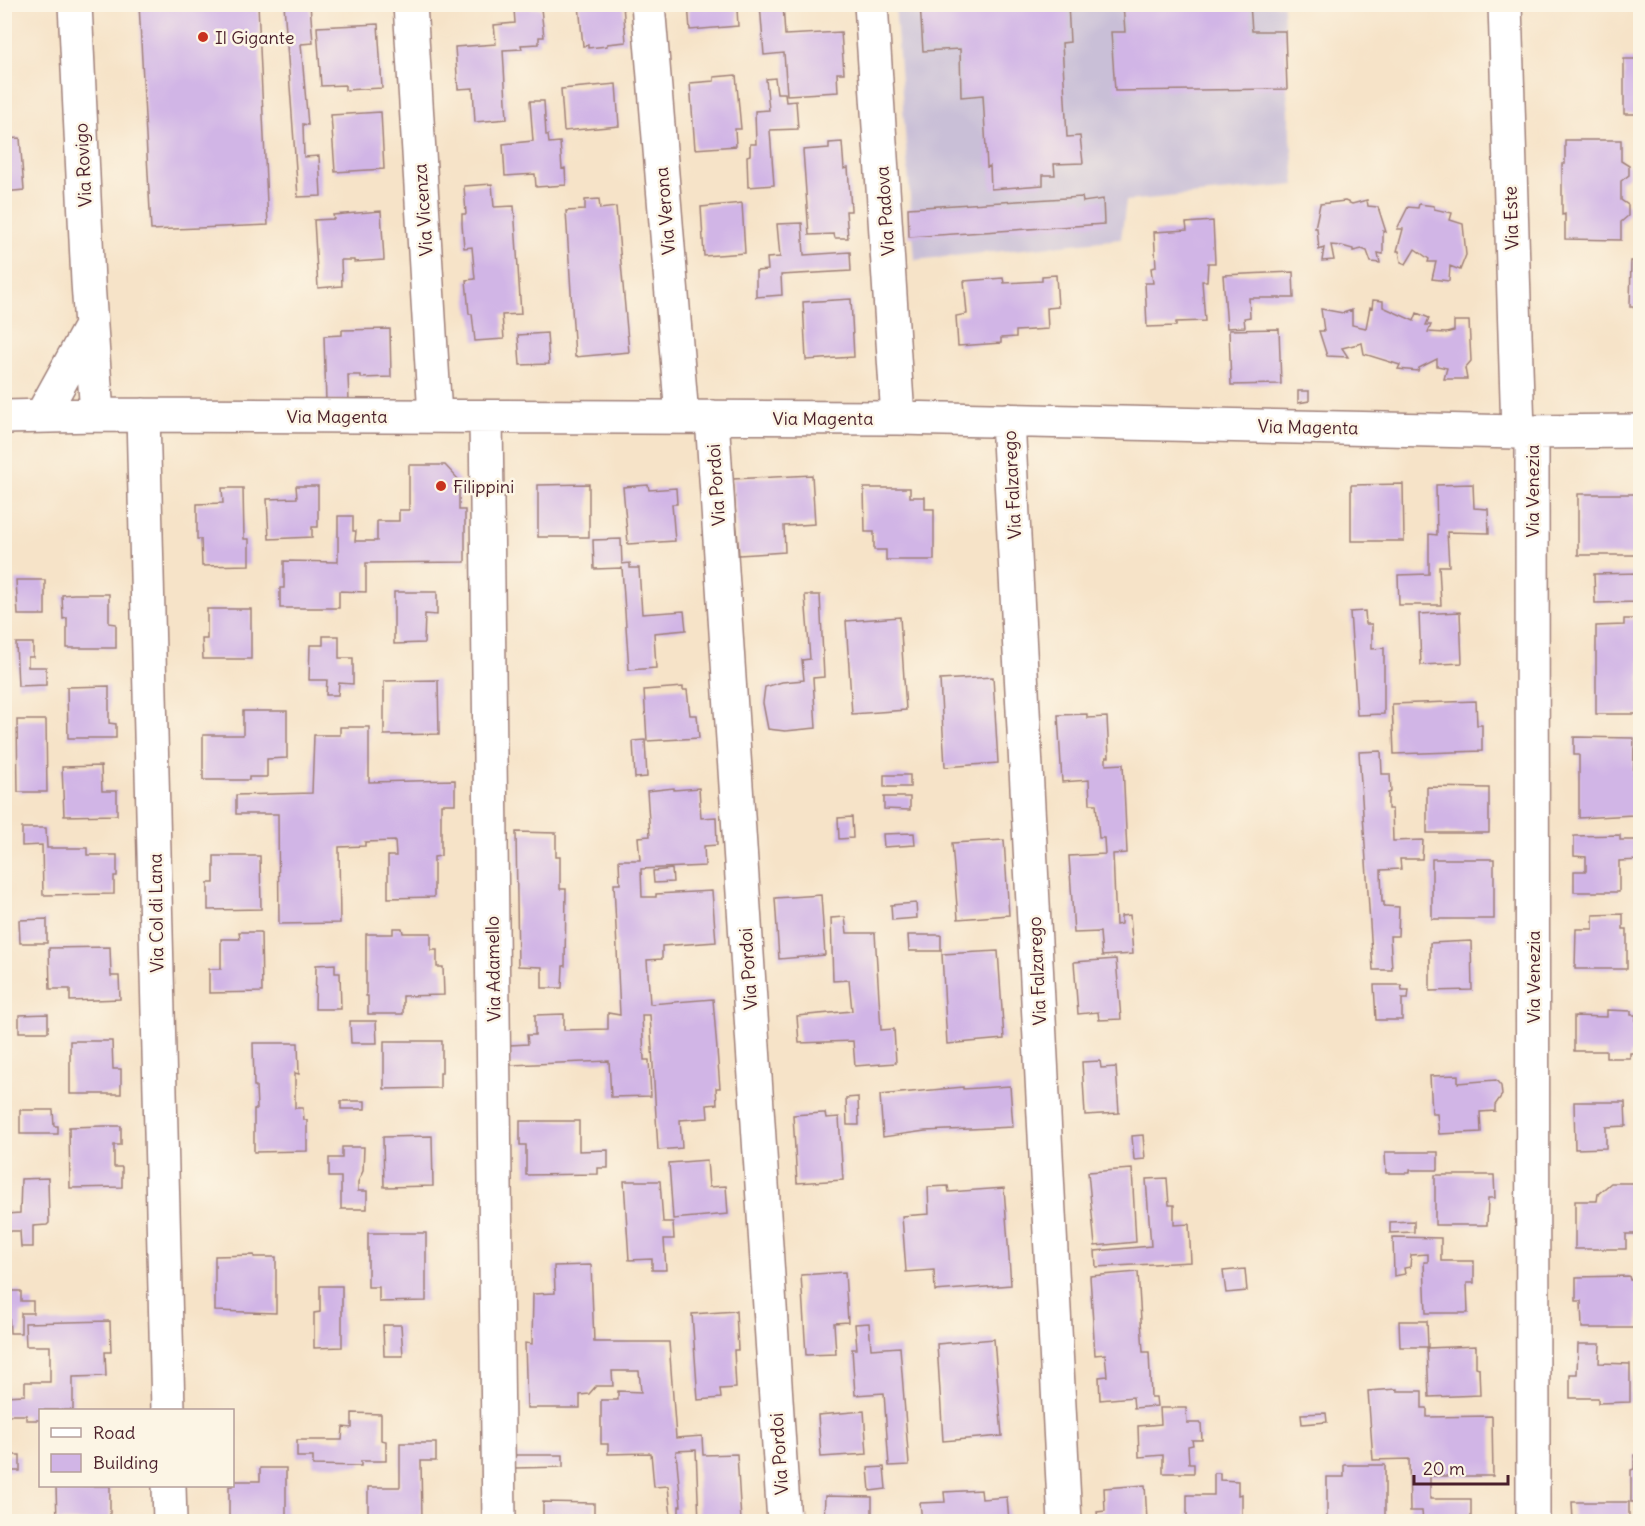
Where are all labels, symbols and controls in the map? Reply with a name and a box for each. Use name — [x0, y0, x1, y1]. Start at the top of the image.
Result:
place label: Il Gigante — [215, 26, 294, 49]
marker: Il Gigante — [196, 30, 210, 44]
street label: Via Rovigo — [69, 122, 97, 208]
street label: Via Vicenza — [408, 163, 438, 257]
street label: Via Padova — [870, 165, 900, 257]
street label: Via Verona — [650, 166, 680, 256]
street label: Via Este — [1498, 186, 1524, 250]
street label: Via Magenta — [287, 405, 387, 428]
street label: Via Magenta — [773, 407, 873, 430]
street label: Via Magenta — [1257, 415, 1359, 439]
street label: Via Falzarego — [998, 430, 1026, 540]
street label: Via Pordoi — [702, 443, 730, 527]
street label: Via Venezia — [1521, 444, 1544, 538]
place label: Filippini — [453, 475, 514, 498]
marker: Filippini — [434, 479, 448, 493]
street label: Via Col di Lana — [143, 853, 169, 973]
street label: Via Adamello — [481, 916, 505, 1022]
street label: Via Falzarego — [1023, 916, 1051, 1026]
street label: Via Pordoi — [734, 927, 762, 1011]
street label: Via Venezia — [1522, 930, 1545, 1024]
legend — [39, 1409, 234, 1487]
street label: Via Pordoi — [765, 1412, 793, 1496]
text: Road — [93, 1421, 136, 1444]
scale bar — [1414, 1448, 1508, 1486]
text: Building — [93, 1451, 158, 1474]
text: 20 m — [1423, 1457, 1465, 1480]

